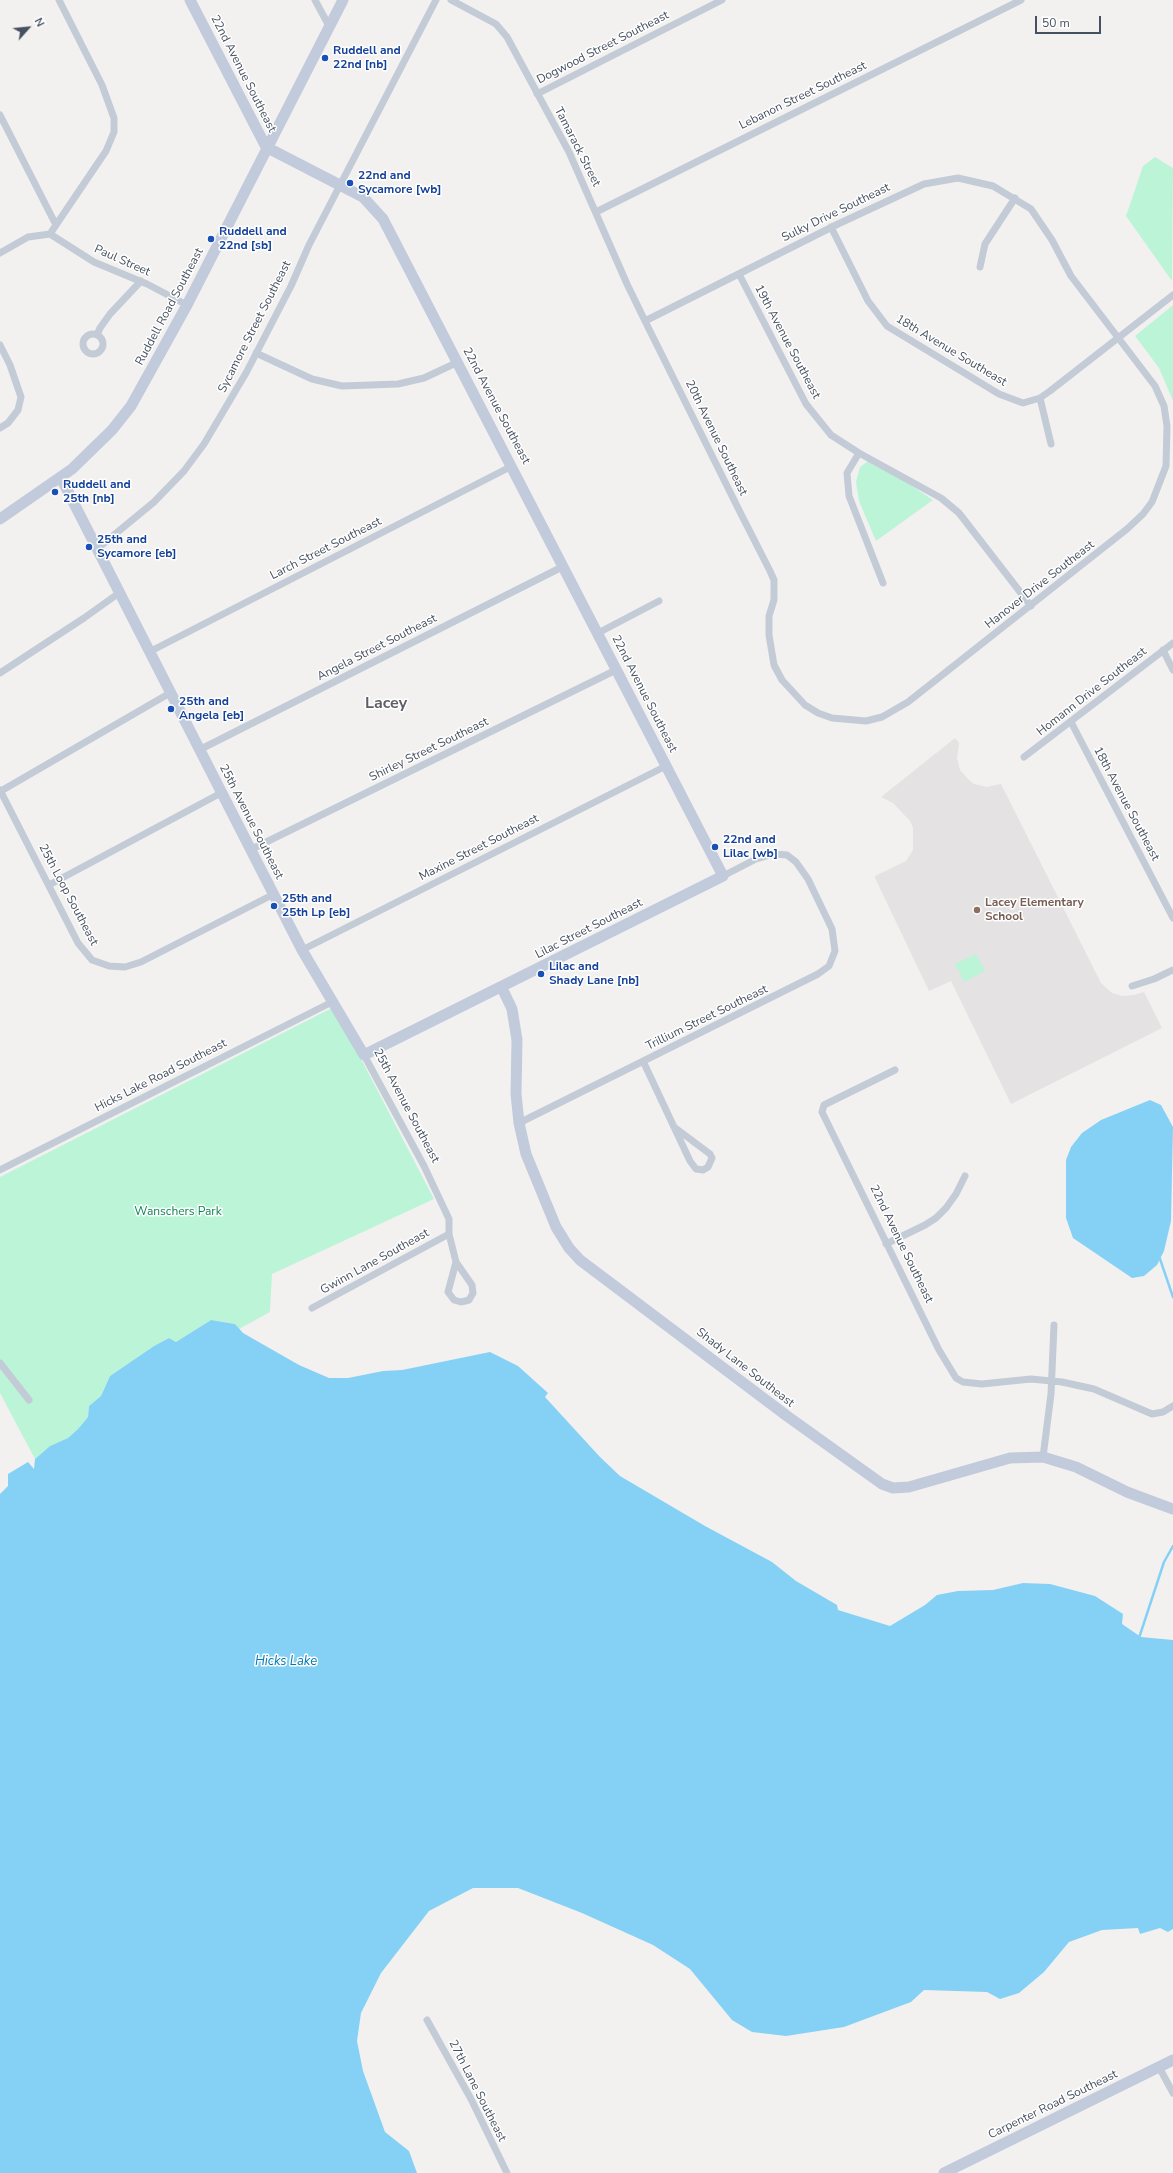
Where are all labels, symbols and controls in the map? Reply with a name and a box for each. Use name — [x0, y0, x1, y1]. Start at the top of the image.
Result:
north arrow — [8, 8, 48, 48]
street label: Dogwood Street Southeast — [535, 8, 671, 88]
scale bar — [1037, 8, 1103, 34]
street label: 22nd Avenue Southeast — [207, 13, 279, 135]
text: N — [31, 15, 48, 29]
text: 50 m — [1042, 15, 1070, 31]
place label: Ruddell and 22nd [nb] — [333, 44, 401, 72]
marker: Ruddell and 22nd [nb] — [320, 53, 330, 63]
street label: Lebanon Street Southeast — [737, 59, 869, 133]
street label: Tamarack Street — [551, 105, 603, 189]
place label: 22nd and Sycamore [wb] — [358, 169, 441, 197]
marker: 22nd and Sycamore [wb] — [345, 178, 355, 188]
street label: Sulky Drive Southeast — [779, 181, 893, 245]
place label: Ruddell and 22nd [sb] — [219, 225, 287, 253]
marker: Ruddell and 22nd [sb] — [206, 234, 216, 244]
street label: Paul Street — [92, 242, 152, 280]
street label: Ruddell Road Southeast — [133, 246, 207, 368]
street label: Sycamore Street Southeast — [215, 259, 295, 395]
street label: 19th Avenue Southeast — [751, 283, 823, 401]
street label: 18th Avenue Southeast — [893, 312, 1009, 390]
street label: 22nd Avenue Southeast — [459, 345, 533, 467]
street label: 20th Avenue Southeast — [682, 378, 750, 498]
place label: Ruddell and 25th [nb] — [63, 478, 131, 506]
marker: Ruddell and 25th [nb] — [50, 487, 60, 497]
street label: Larch Street Southeast — [268, 515, 384, 583]
place label: 25th and Sycamore [eb] — [97, 533, 177, 561]
street label: Hanover Drive Southeast — [982, 538, 1098, 632]
marker: 25th and Sycamore [eb] — [84, 542, 94, 552]
street label: Angela Street Southeast — [315, 612, 439, 684]
street label: 22nd Avenue Southeast — [608, 633, 680, 755]
street label: Homann Drive Southeast — [1034, 645, 1150, 739]
district label: Lacey — [365, 694, 407, 714]
place label: 25th and Angela [eb] — [179, 695, 244, 723]
marker: 25th and Angela [eb] — [166, 704, 176, 714]
street label: Shirley Street Southeast — [367, 715, 491, 785]
street label: 18th Avenue Southeast — [1090, 745, 1162, 863]
street label: 25th Avenue Southeast — [216, 762, 286, 882]
street label: Maxine Street Southeast — [417, 812, 541, 884]
place label: 22nd and Lilac [wb] — [723, 833, 778, 861]
street label: 25th Loop Southeast — [35, 842, 101, 948]
marker: 22nd and Lilac [wb] — [710, 842, 720, 852]
place label: 25th and 25th Lp [eb] — [282, 892, 350, 920]
street label: Lilac Street Southeast — [533, 896, 645, 962]
place label: Lacey Elementary School — [985, 896, 1084, 924]
marker: 25th and 25th Lp [eb] — [269, 901, 279, 911]
marker: Lacey Elementary School — [972, 905, 982, 915]
place label: Lilac and Shady Lane [nb] — [549, 960, 640, 988]
marker: Lilac and Shady Lane [nb] — [536, 969, 546, 979]
street label: Trillium Street Southeast — [644, 982, 770, 1054]
street label: Hicks Lake Road Southeast — [93, 1036, 229, 1116]
street label: 25th Avenue Southeast — [370, 1047, 442, 1165]
street label: 22nd Avenue Southeast — [866, 1183, 936, 1305]
park label: Wanschers Park — [134, 1205, 222, 1219]
street label: Gwinn Lane Southeast — [318, 1226, 432, 1298]
street label: Shady Lane Southeast — [693, 1325, 797, 1411]
water label: Hicks Lake — [255, 1654, 317, 1670]
street label: 27th Lane Southeast — [445, 2038, 509, 2144]
street label: Carpenter Road Southeast — [986, 2067, 1120, 2143]

